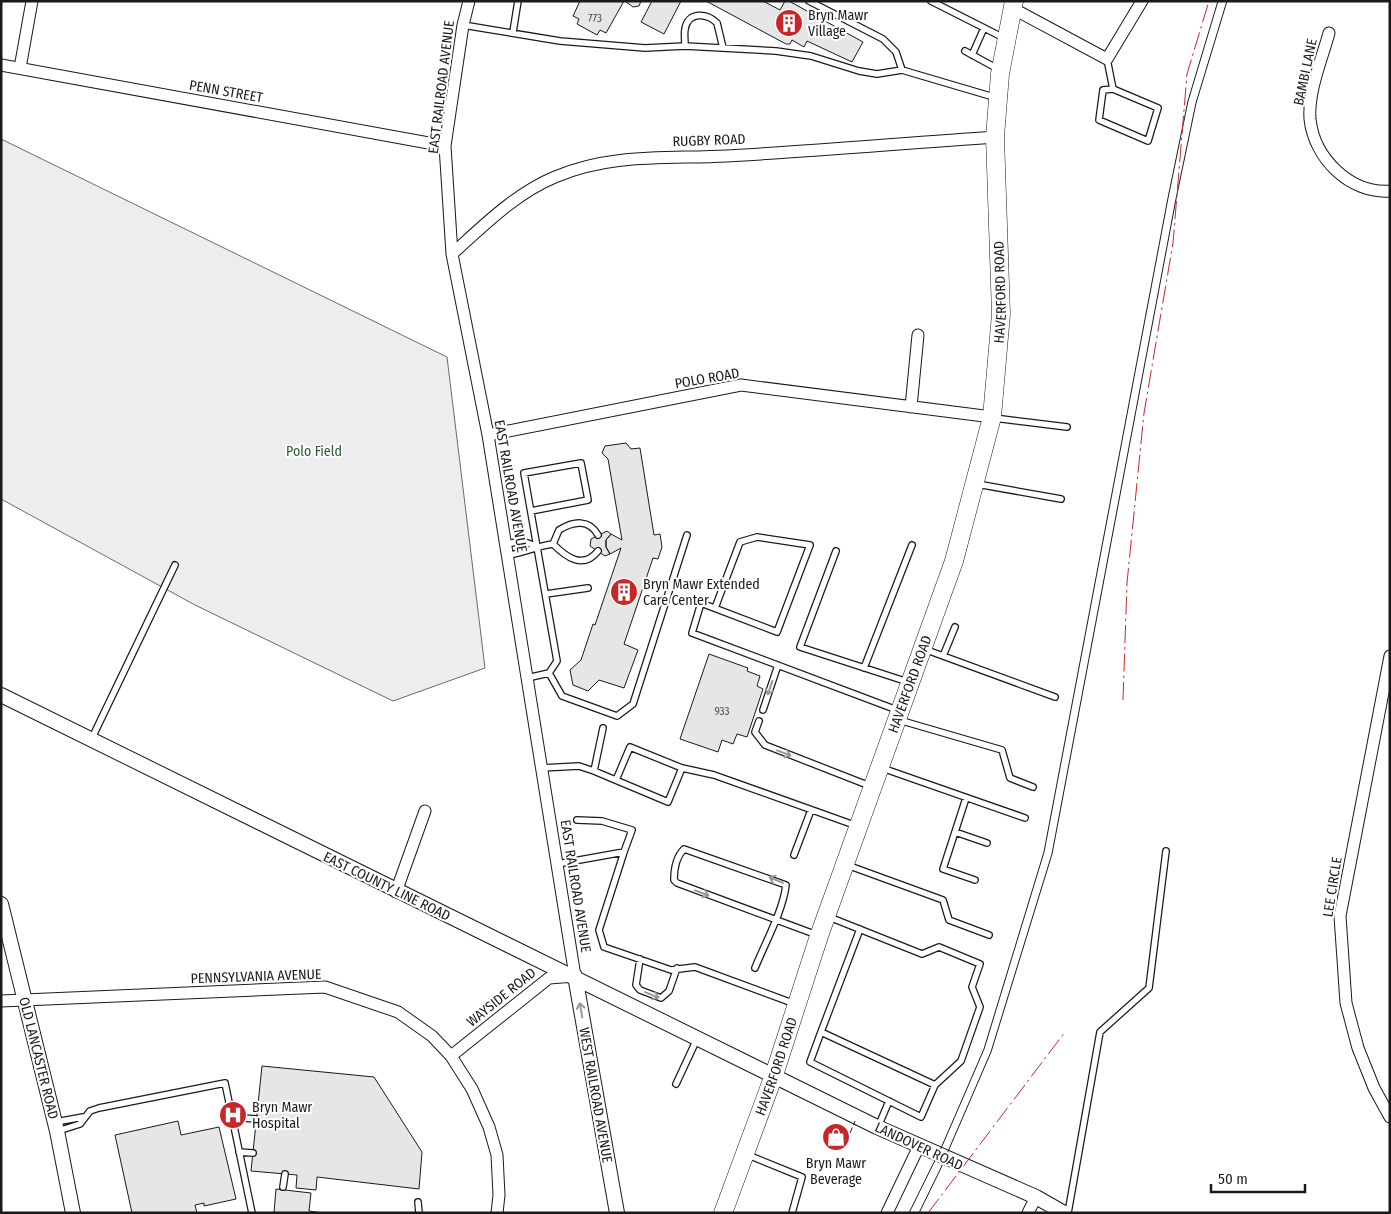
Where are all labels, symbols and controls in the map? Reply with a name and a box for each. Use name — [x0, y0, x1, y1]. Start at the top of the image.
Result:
place label: Bryn Mawr Village — [808, 7, 868, 40]
building icon: Bryn Mawr Village — [774, 8, 804, 38]
house number: 773 — [588, 12, 602, 25]
street label: EAST RAILROAD AVENUE — [425, 19, 458, 155]
street label: BAMBI LANE — [1290, 37, 1321, 107]
street label: PENN STREET — [188, 77, 265, 106]
street label: RUGBY ROAD — [672, 131, 746, 150]
street label: HAVERFORD ROAD — [990, 241, 1010, 344]
street label: POLO ROAD — [673, 364, 741, 393]
street label: EAST RAILROAD AVENUE — [490, 418, 531, 554]
park label: Polo Field — [286, 443, 342, 460]
place label: Bryn Mawr Extended Care Center — [643, 576, 760, 609]
building icon: Bryn Mawr Extended Care Center — [609, 577, 639, 607]
street label: HAVERFORD ROAD — [885, 633, 936, 735]
one-way arrow — [765, 679, 775, 695]
house number: 933 — [714, 705, 730, 718]
one-way arrow — [776, 749, 792, 758]
street label: EAST RAILROAD AVENUE — [557, 818, 594, 954]
street label: EAST COUNTY LINE ROAD — [320, 848, 453, 925]
street label: LEE CIRCLE — [1319, 855, 1346, 918]
one-way arrow — [769, 875, 784, 885]
one-way arrow — [694, 889, 709, 898]
street label: WAYSIDE ROAD — [463, 964, 539, 1030]
street label: PENNSYLVANIA AVENUE — [190, 966, 322, 987]
one-way arrow — [644, 990, 659, 1000]
street label: OLD LANCASTER ROAD — [15, 995, 62, 1121]
one-way arrow — [575, 1002, 585, 1018]
street label: HAVERFORD ROAD — [752, 1015, 801, 1118]
street label: WEST RAILROAD AVENUE — [575, 1026, 616, 1165]
place label: Bryn Mawr Hospital — [252, 1099, 312, 1132]
hospital icon: Bryn Mawr Hospital — [218, 1100, 248, 1130]
street label: LANDOVER ROAD — [872, 1119, 966, 1174]
shop icon: Bryn Mawr Beverage — [821, 1122, 851, 1152]
place label: Bryn Mawr Beverage — [806, 1155, 866, 1188]
scale bar — [1211, 1162, 1305, 1194]
text: 50 m — [1218, 1170, 1248, 1188]

